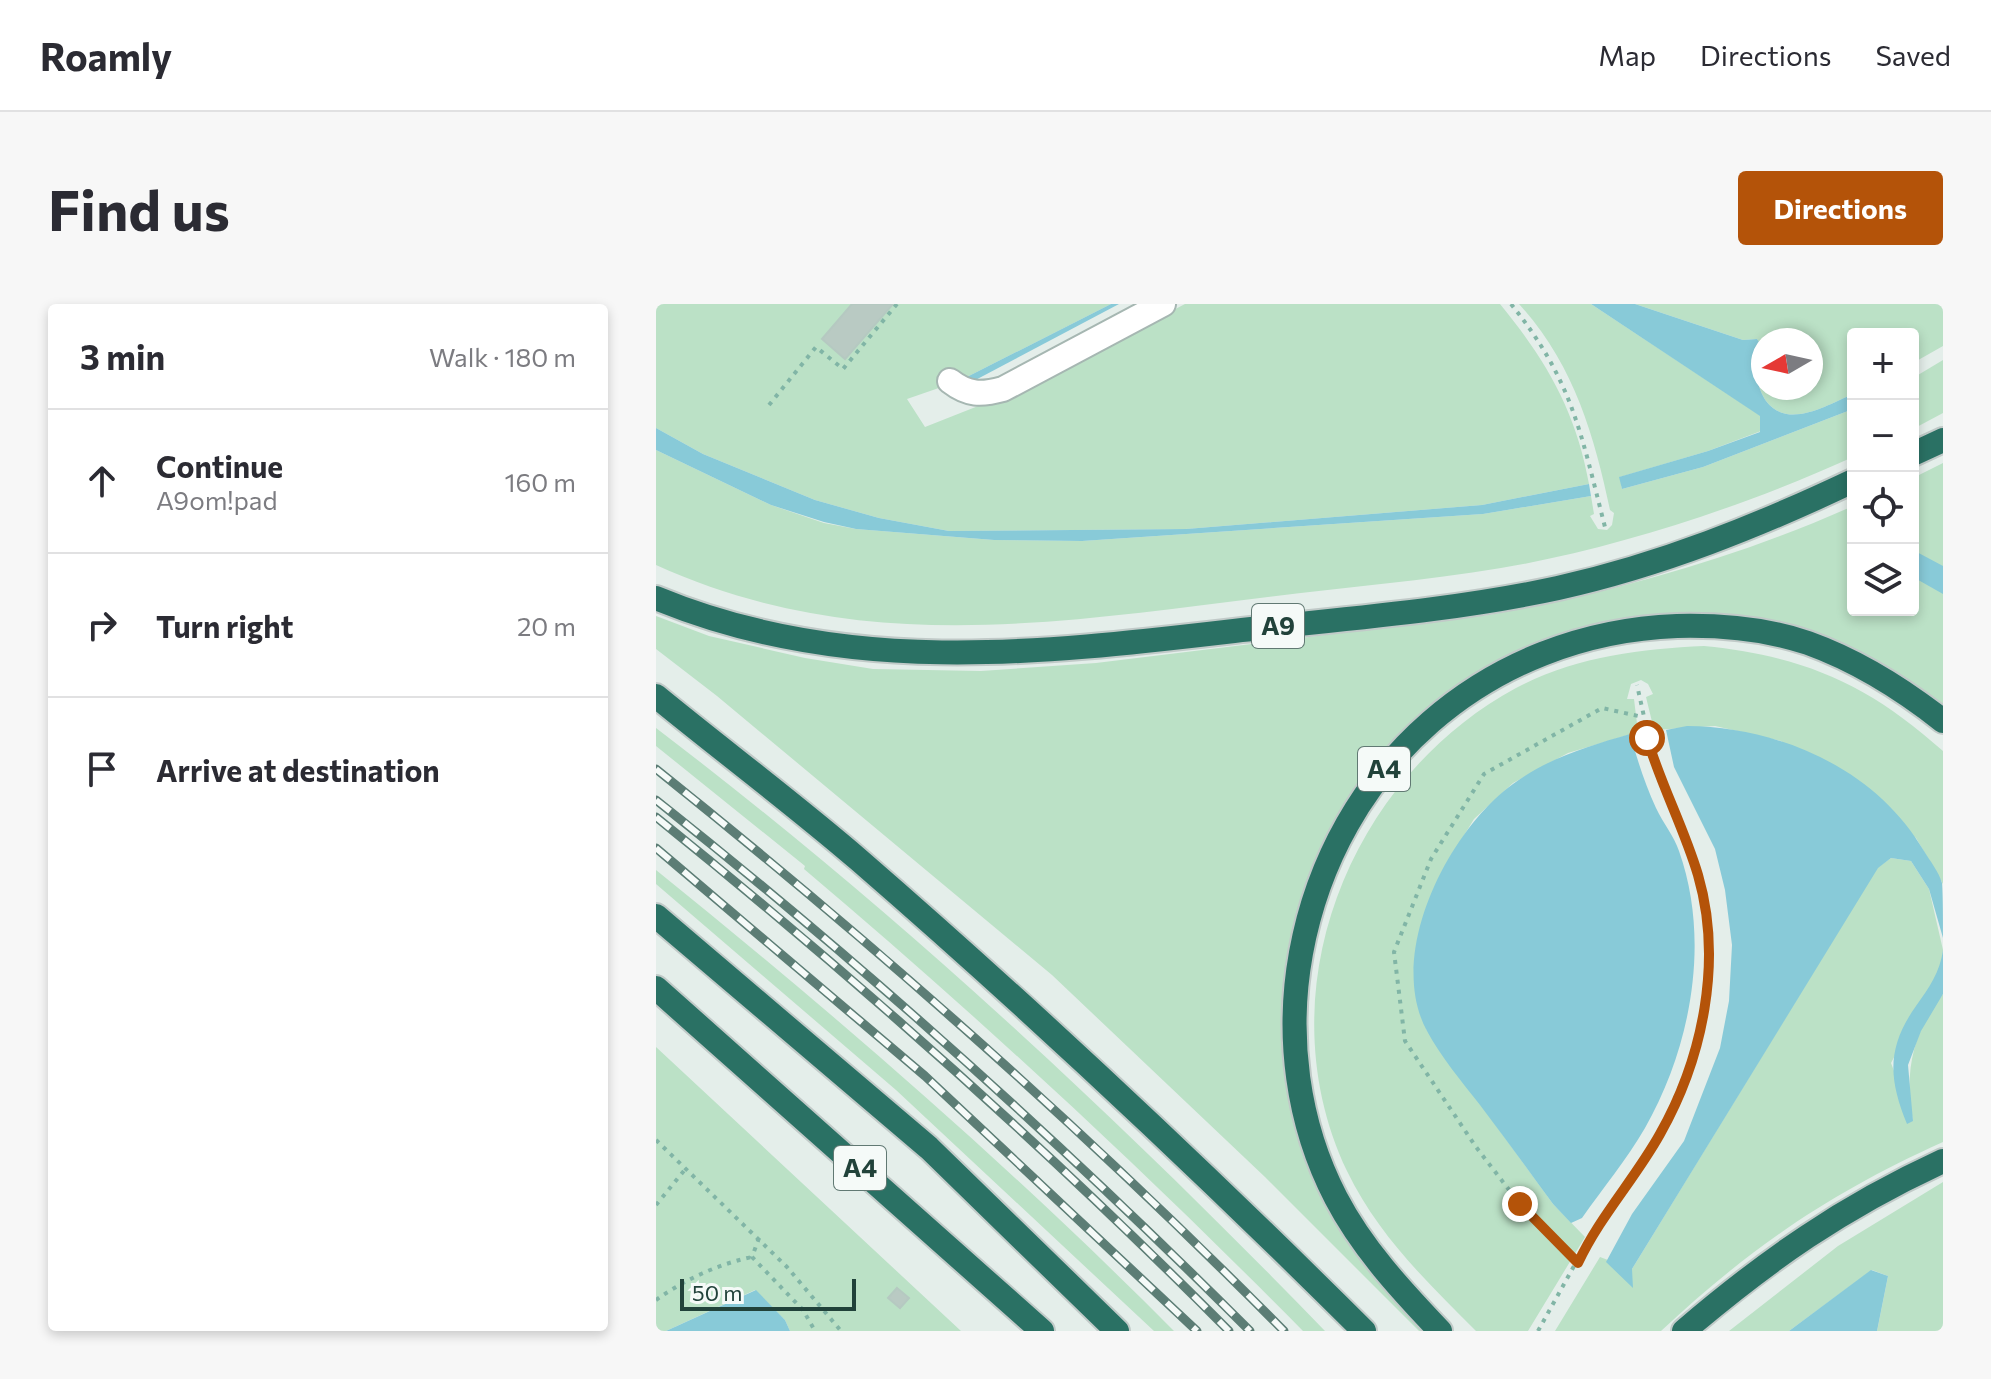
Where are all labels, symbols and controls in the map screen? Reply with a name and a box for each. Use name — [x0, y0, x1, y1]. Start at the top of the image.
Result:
text: Roamly — [40, 32, 172, 79]
text: Map — [1598, 38, 1656, 72]
text: Directions — [1700, 38, 1831, 72]
text: Saved — [1875, 38, 1951, 72]
button: Directions — [1738, 171, 1943, 245]
text: Find us — [48, 174, 230, 243]
north arrow — [1751, 328, 1823, 400]
map controls — [1847, 328, 1919, 616]
button: + — [1847, 328, 1919, 400]
text: 3 min — [80, 335, 165, 377]
text: Walk · 180 m — [429, 341, 576, 372]
button: − — [1847, 400, 1919, 472]
text: Continue — [156, 447, 283, 484]
icon: ahead — [80, 459, 124, 503]
text: 160 m — [504, 466, 576, 497]
button: locate — [1847, 472, 1919, 544]
text: A9om!pad — [156, 484, 277, 515]
button: layers — [1847, 544, 1919, 616]
icon: right — [80, 603, 124, 647]
road number: A9 — [1252, 604, 1304, 648]
text: Turn right — [156, 607, 293, 644]
text: 20 m — [517, 610, 576, 641]
route start — [1629, 720, 1665, 756]
icon: arrive — [80, 747, 124, 791]
road number: A4 — [1358, 747, 1410, 791]
text: Arrive at destination — [156, 751, 440, 788]
road number: A4 — [834, 1146, 886, 1190]
route end — [1502, 1186, 1538, 1222]
scale bar — [680, 1275, 856, 1311]
text: 50 m — [692, 1279, 742, 1306]

